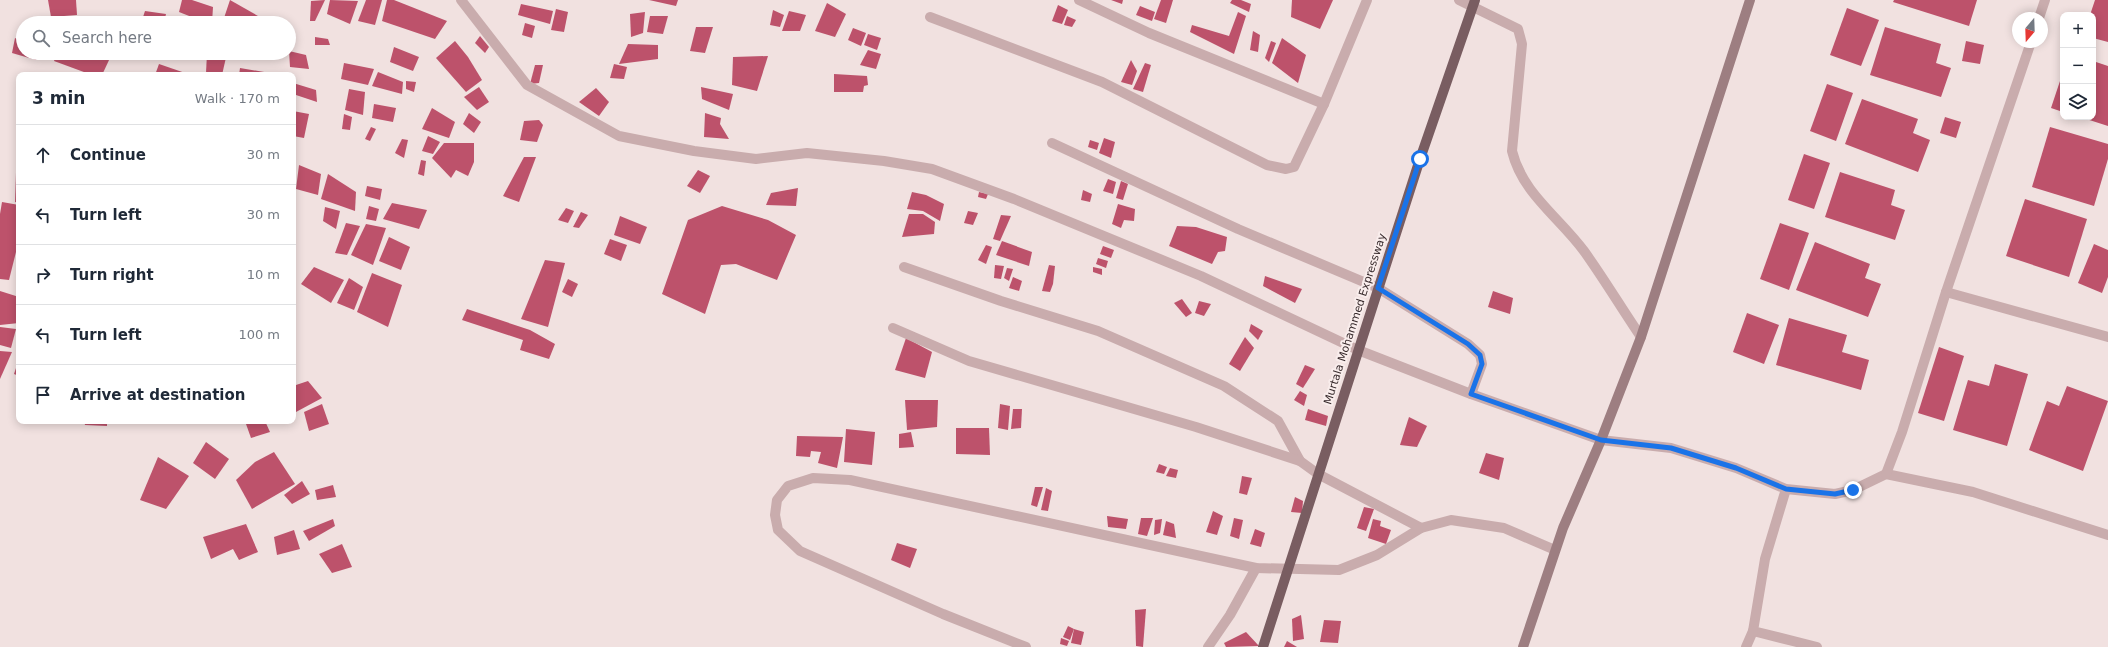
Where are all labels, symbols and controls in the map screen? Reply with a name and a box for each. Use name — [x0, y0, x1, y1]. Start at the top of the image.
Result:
north arrow — [2012, 12, 2048, 48]
map controls — [2060, 12, 2096, 120]
button: + — [2060, 12, 2096, 48]
search box — [16, 16, 296, 60]
icon: search — [30, 27, 52, 49]
text: Search here — [62, 29, 152, 47]
button: − — [2060, 48, 2096, 84]
button: layers — [2060, 84, 2096, 120]
text: 3 min — [32, 88, 85, 108]
text: Walk · 170 m — [195, 91, 280, 106]
icon: ahead — [32, 144, 54, 166]
text: Continue — [70, 146, 146, 164]
text: 30 m — [247, 147, 280, 162]
route start — [1411, 150, 1429, 168]
icon: left — [32, 204, 54, 226]
text: Turn left — [70, 206, 142, 224]
text: 30 m — [247, 207, 280, 222]
street label: Murtala Mohammed Expressway — [1321, 231, 1389, 406]
icon: right — [32, 264, 54, 286]
text: Turn right — [70, 266, 154, 284]
text: 10 m — [247, 267, 280, 282]
icon: left — [32, 324, 54, 346]
text: Turn left — [70, 326, 142, 344]
text: 100 m — [238, 327, 280, 342]
icon: arrive — [32, 384, 54, 406]
text: Arrive at destination — [70, 386, 245, 404]
route end — [1844, 481, 1862, 499]

